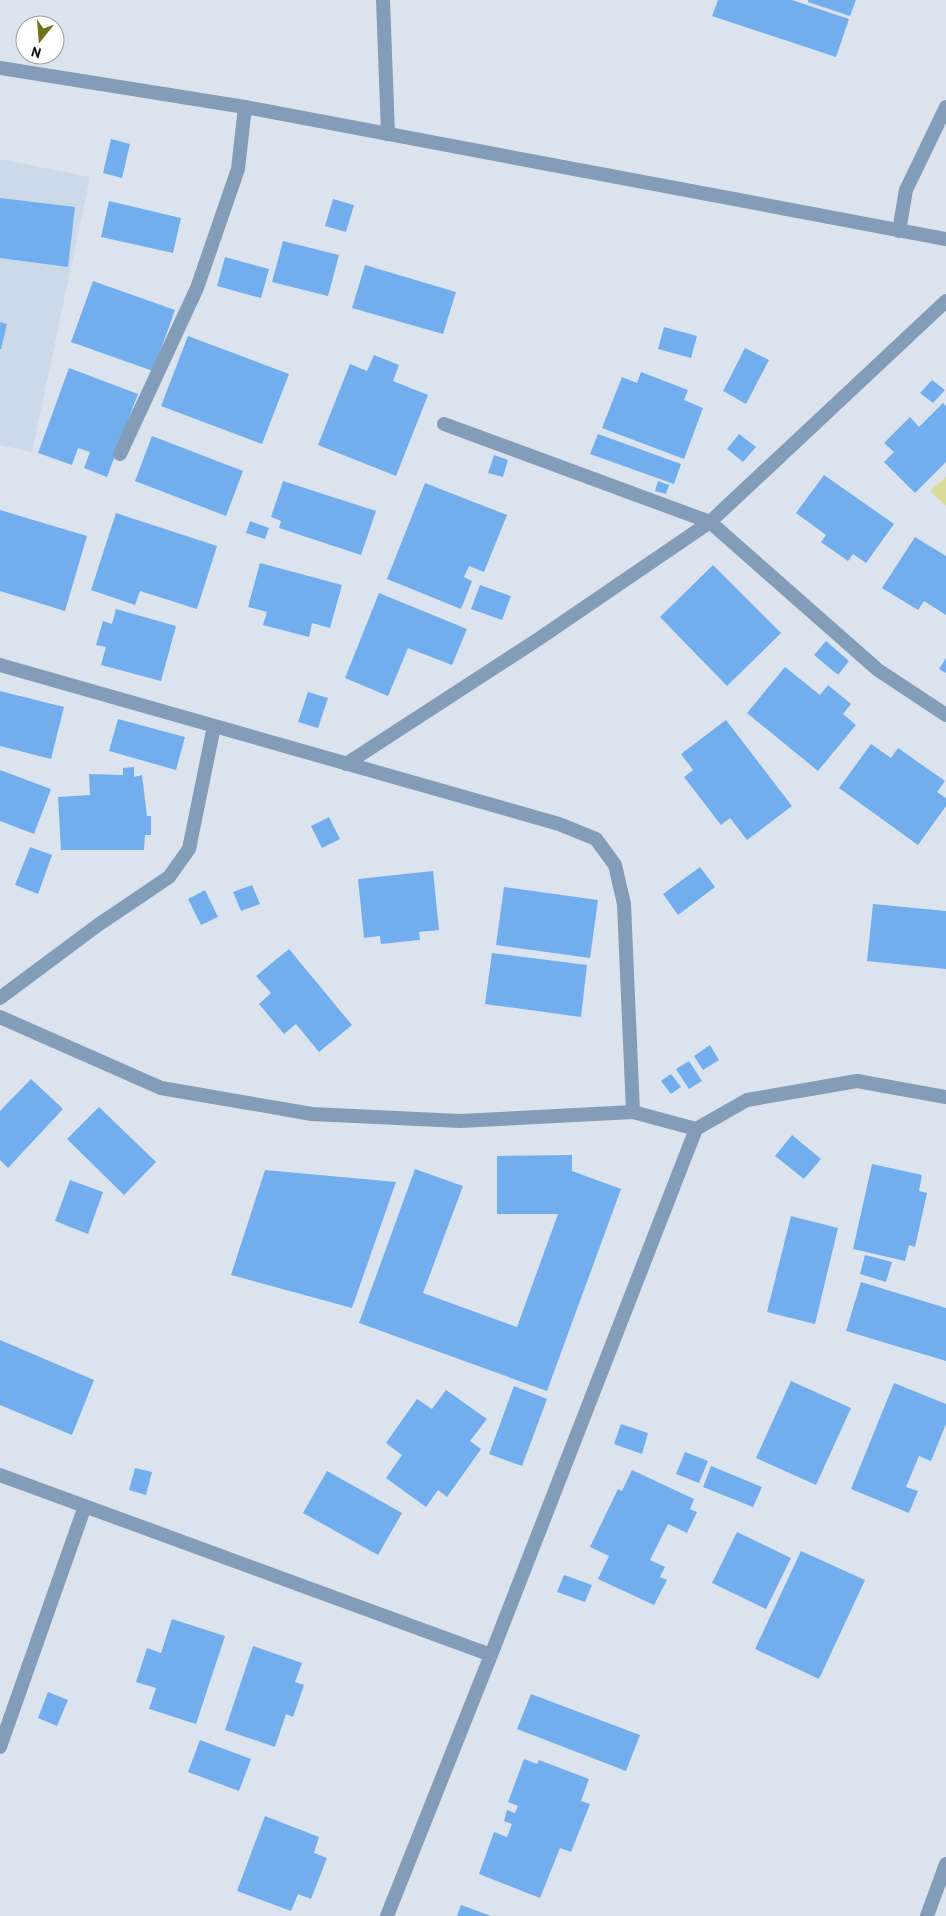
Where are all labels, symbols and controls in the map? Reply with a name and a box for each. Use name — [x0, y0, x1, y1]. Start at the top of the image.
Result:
north arrow — [15, 15, 65, 65]
text: N — [29, 42, 43, 62]

